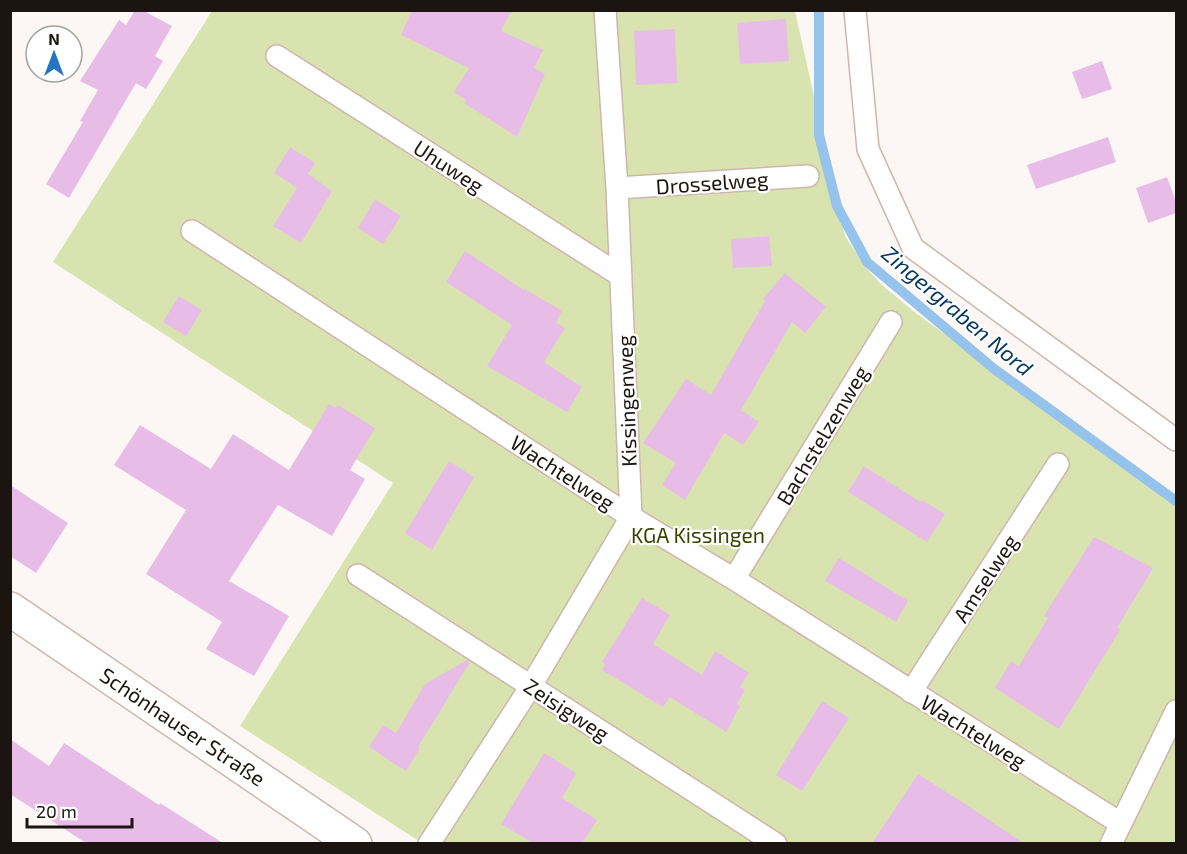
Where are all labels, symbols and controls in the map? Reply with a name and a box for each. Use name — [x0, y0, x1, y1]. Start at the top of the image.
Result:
north arrow — [24, 24, 84, 84]
text: N — [48, 29, 60, 48]
street label: Uhuweg — [409, 134, 489, 198]
street label: Drosselweg — [655, 166, 769, 198]
water label: Zingergraben Nord — [877, 239, 1039, 381]
street label: Kissingenweg — [611, 334, 641, 467]
street label: Bachstelzenweg — [771, 361, 873, 509]
street label: Wachtelweg — [506, 429, 620, 515]
park label: KGA Kissingen — [631, 522, 765, 547]
street label: Amselweg — [947, 529, 1023, 627]
street label: Schönhauser Straße — [96, 661, 270, 791]
street label: Zeisigweg — [520, 672, 614, 746]
street label: Wachtelweg — [917, 689, 1031, 773]
scale bar — [27, 791, 132, 829]
text: 20 m — [36, 800, 77, 822]

